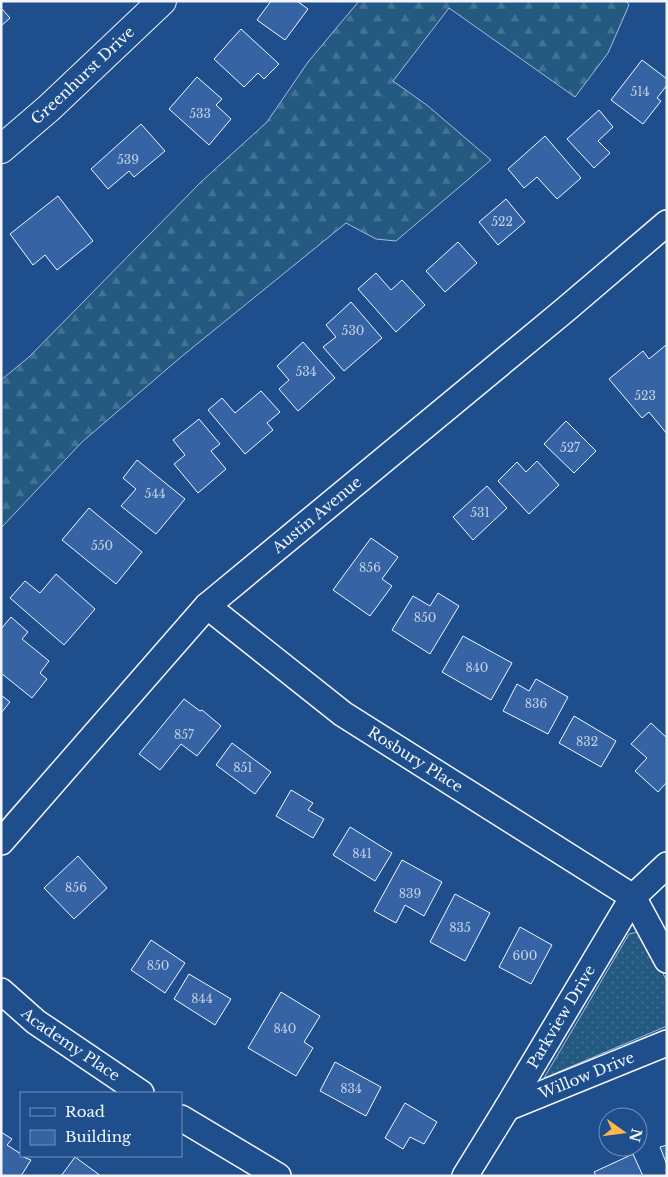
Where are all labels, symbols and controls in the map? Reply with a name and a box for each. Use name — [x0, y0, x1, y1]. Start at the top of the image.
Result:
street label: Greenhurst Drive — [27, 22, 138, 128]
house number: 514 — [630, 84, 650, 99]
house number: 533 — [189, 106, 211, 121]
house number: 539 — [117, 152, 139, 167]
house number: 522 — [491, 214, 513, 229]
house number: 530 — [342, 323, 364, 338]
house number: 534 — [295, 364, 317, 379]
house number: 523 — [634, 388, 656, 403]
house number: 527 — [560, 440, 581, 455]
street label: Austin Avenue — [267, 472, 365, 558]
house number: 544 — [145, 486, 165, 501]
house number: 531 — [470, 505, 490, 520]
house number: 550 — [91, 538, 113, 553]
house number: 856 — [359, 560, 381, 575]
house number: 850 — [414, 610, 436, 625]
house number: 840 — [466, 660, 488, 675]
house number: 836 — [525, 696, 547, 711]
street label: Rosbury Place — [364, 722, 467, 796]
house number: 857 — [174, 727, 195, 742]
house number: 832 — [576, 734, 598, 749]
house number: 851 — [233, 760, 253, 775]
house number: 841 — [352, 846, 372, 861]
house number: 856 — [65, 880, 87, 895]
house number: 839 — [399, 886, 421, 901]
house number: 835 — [449, 920, 471, 935]
house number: 600 — [513, 948, 537, 963]
house number: 850 — [147, 958, 169, 973]
street label: Parkview Drive — [523, 962, 599, 1072]
house number: 844 — [191, 991, 213, 1006]
street label: Academy Place — [17, 1003, 124, 1085]
house number: 840 — [274, 1021, 296, 1036]
street label: Willow Drive — [535, 1047, 637, 1103]
house number: 834 — [340, 1081, 362, 1096]
legend — [20, 1092, 182, 1157]
text: Road — [65, 1102, 105, 1121]
north arrow — [598, 1107, 648, 1157]
text: Building — [65, 1127, 132, 1146]
text: N — [625, 1127, 646, 1144]

